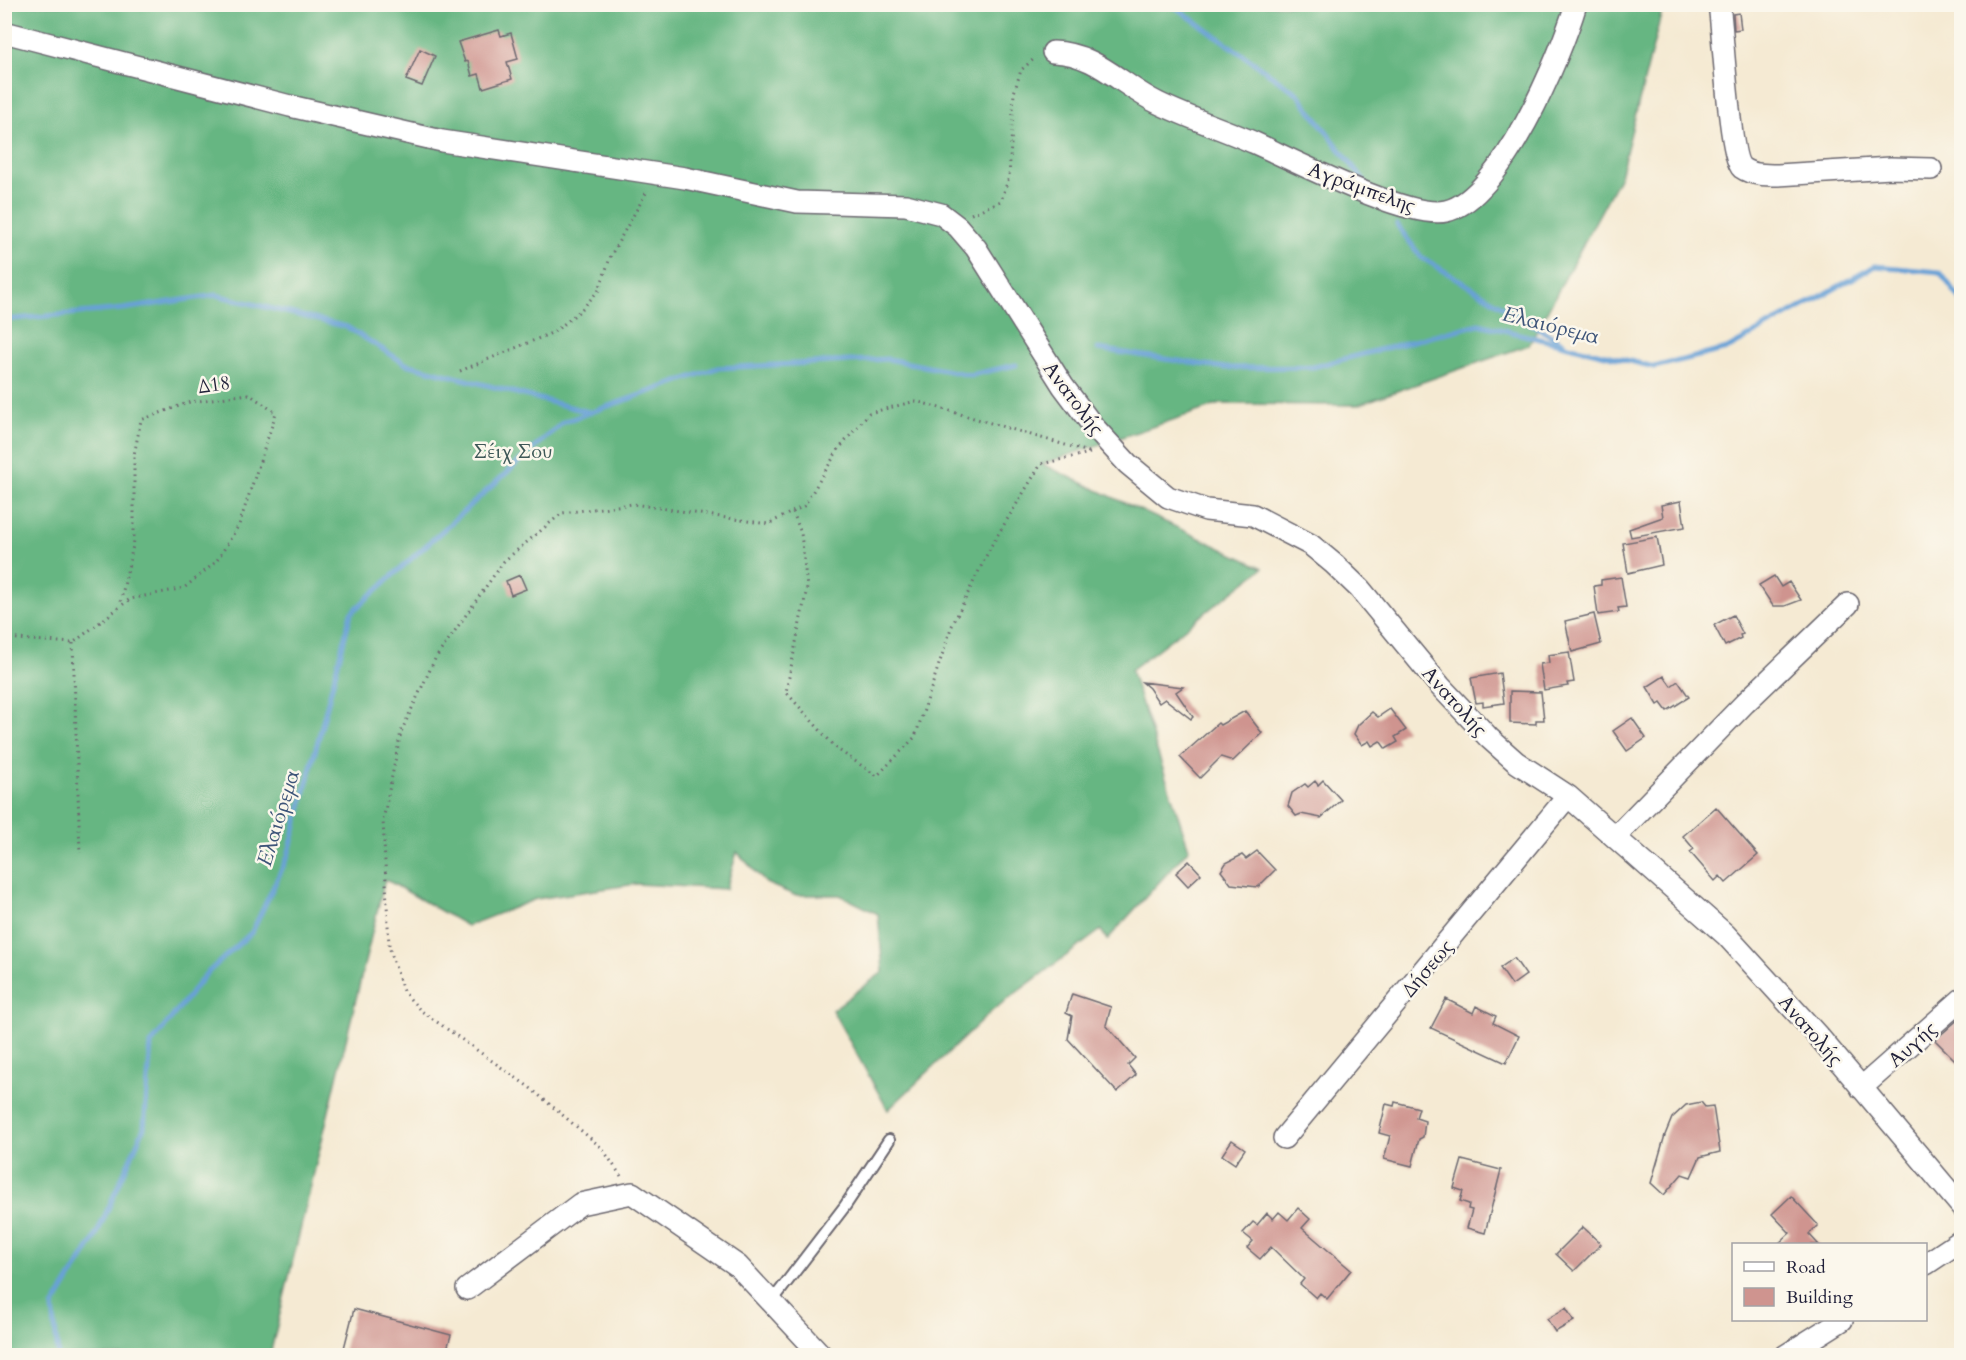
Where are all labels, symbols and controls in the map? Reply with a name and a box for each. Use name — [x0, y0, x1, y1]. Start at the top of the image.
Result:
street label: Αγράμπελης — [1304, 156, 1420, 219]
water label: Ελαιόρεμα — [1500, 300, 1602, 352]
street label: Ανατολής — [1037, 356, 1110, 441]
street label: Δ18 — [196, 369, 232, 400]
park label: Σέιχ Σου — [474, 438, 552, 465]
street label: Ανατολής — [1416, 660, 1494, 743]
water label: Ελαιόρεμα — [250, 767, 307, 869]
street label: Δήσεως — [1395, 934, 1460, 1003]
street label: Ανατολής — [1772, 989, 1849, 1072]
street label: Αυγής — [1882, 1015, 1943, 1073]
legend — [1732, 1243, 1927, 1321]
text: Road — [1786, 1255, 1826, 1280]
text: Building — [1786, 1285, 1854, 1310]

